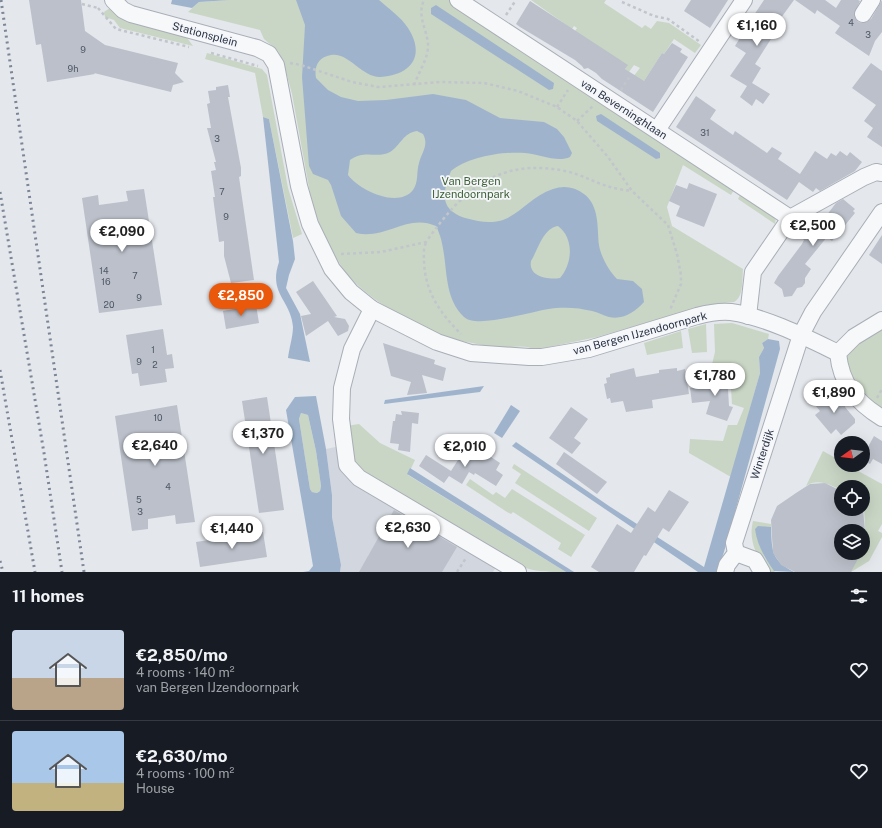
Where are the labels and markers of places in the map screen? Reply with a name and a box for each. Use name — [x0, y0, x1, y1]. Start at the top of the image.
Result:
pin: €1,160 — [724, 13, 790, 47]
pin: €2,500 — [780, 213, 846, 247]
pin: €2,090 — [89, 219, 155, 253]
pin: €2,850 — [208, 283, 274, 317]
pin: €1,780 — [682, 363, 748, 397]
pin: €1,890 — [801, 380, 867, 414]
pin: €1,370 — [230, 421, 296, 455]
pin: €2,640 — [122, 433, 188, 467]
pin: €2,010 — [432, 434, 498, 468]
pin: €2,630 — [375, 515, 441, 549]
pin: €1,440 — [199, 516, 265, 550]

